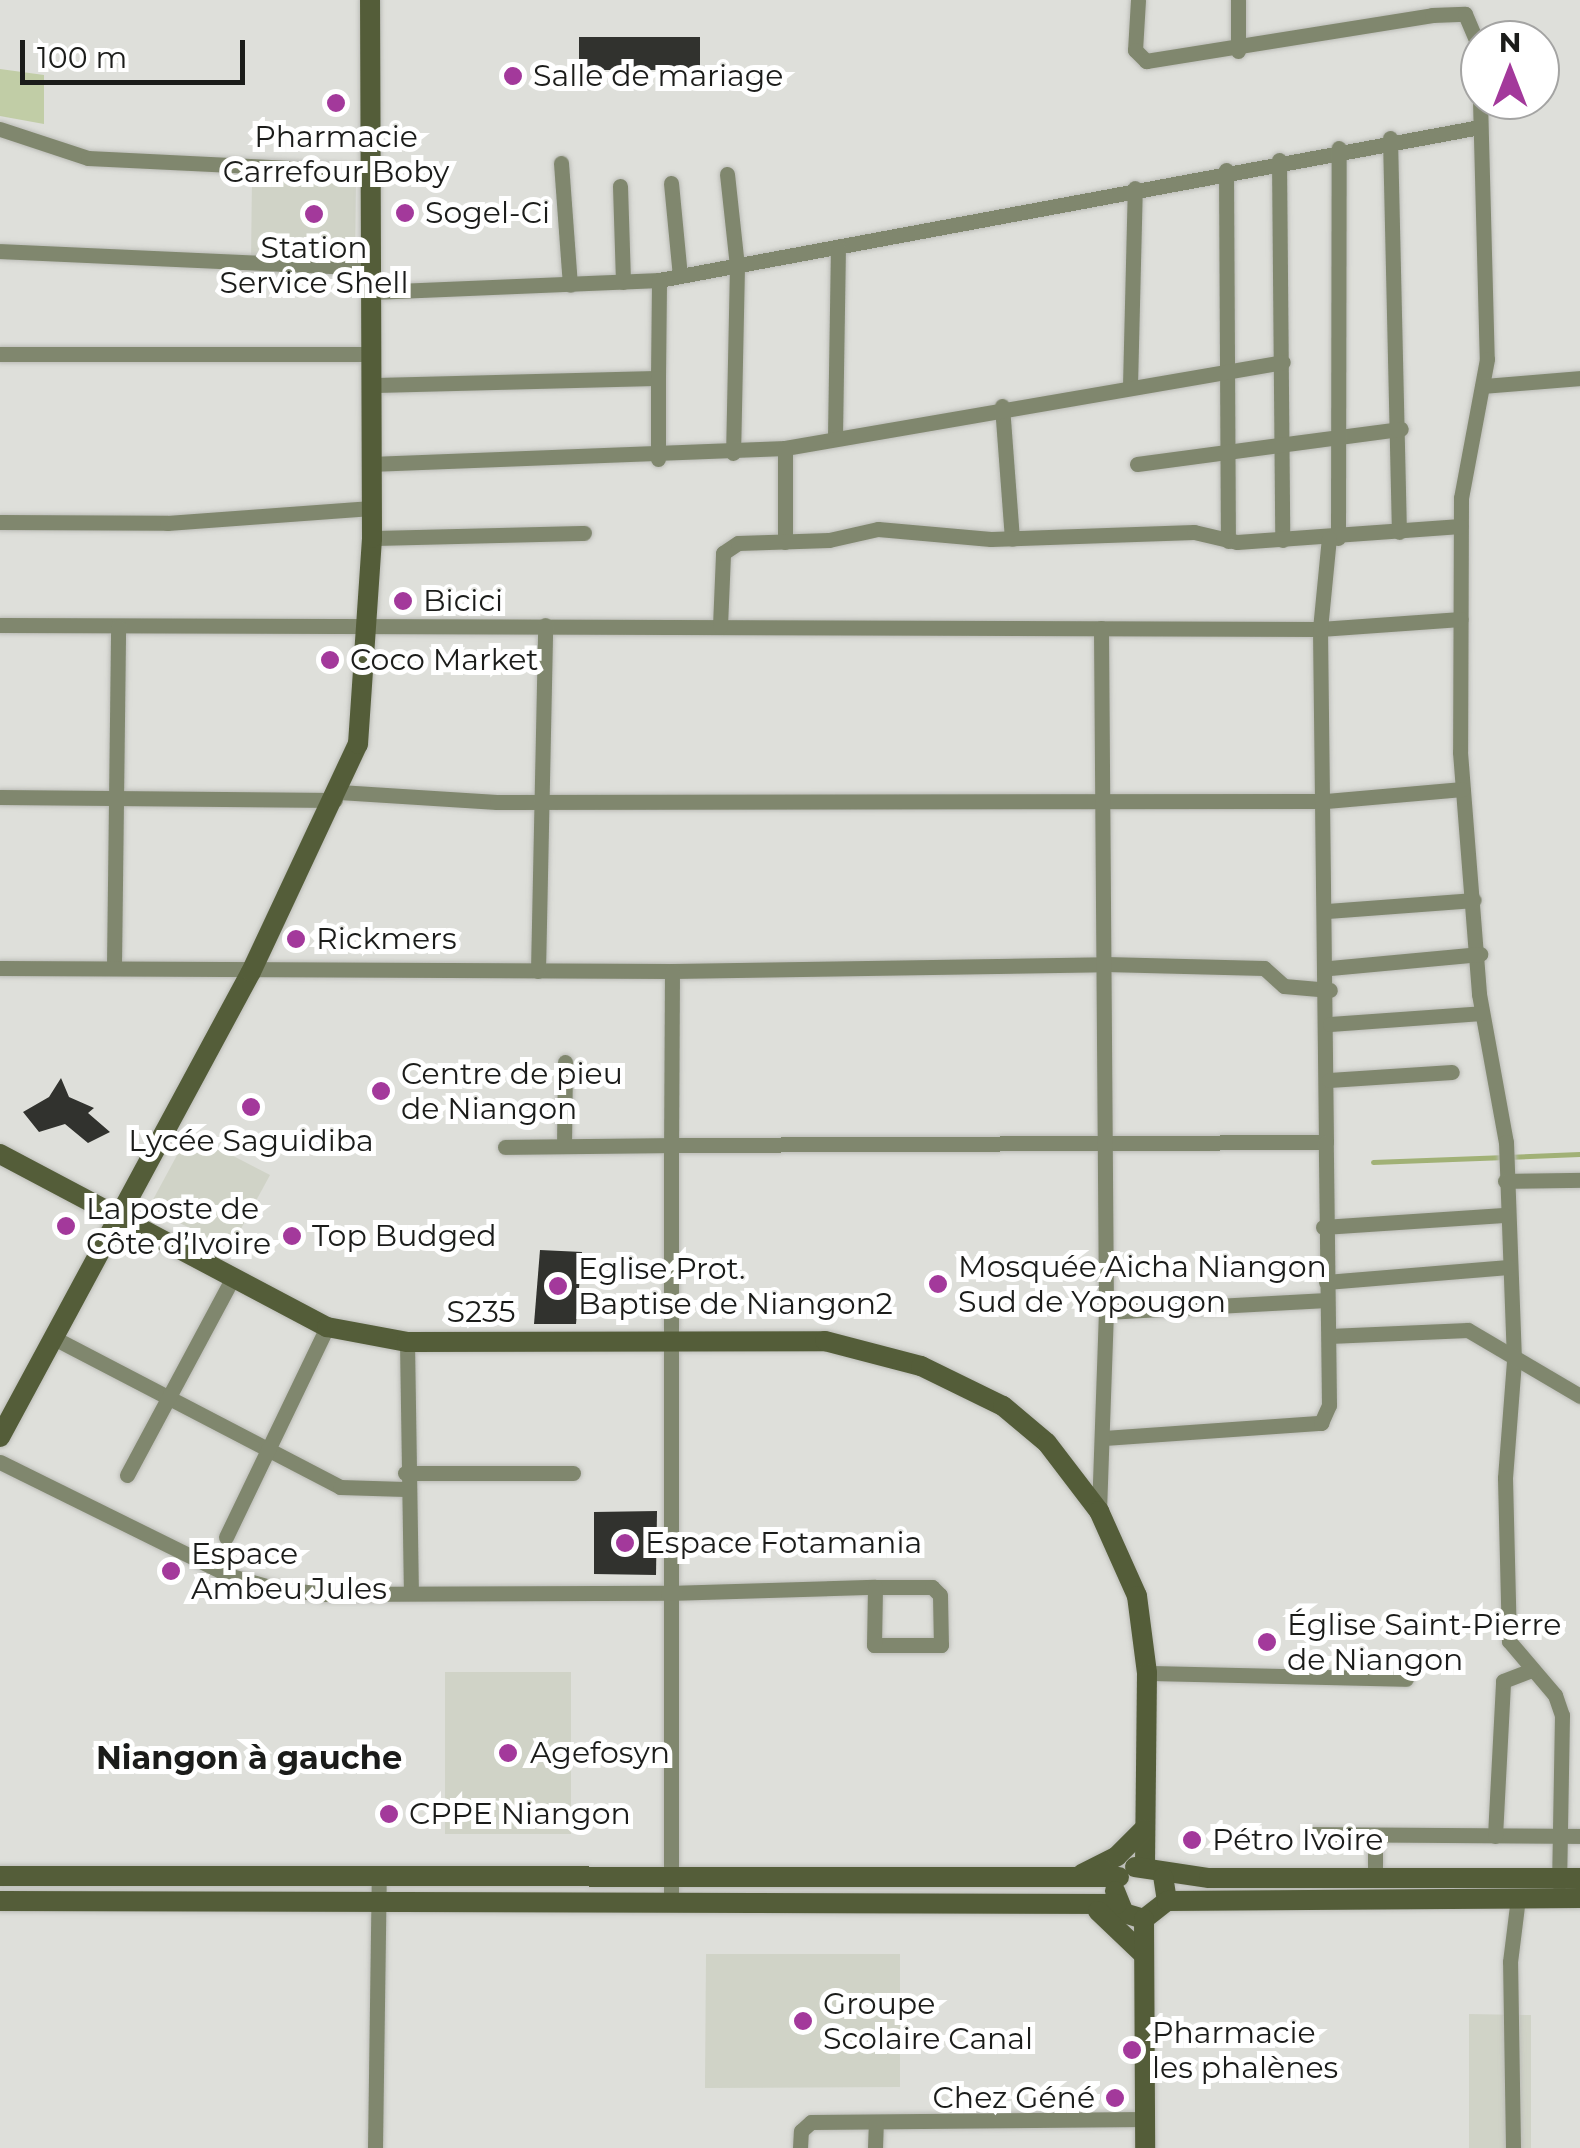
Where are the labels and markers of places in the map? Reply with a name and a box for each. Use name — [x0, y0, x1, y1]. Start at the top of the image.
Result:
place label: Salle de mariage — [533, 58, 783, 94]
marker: Salle de mariage — [502, 65, 524, 87]
marker: Pharmacie Carrefour Boby — [325, 92, 347, 114]
place label: Pharmacie Carrefour Boby — [223, 119, 449, 190]
place label: Sogel-Ci — [425, 195, 550, 231]
marker: Sogel-Ci — [394, 202, 416, 224]
marker: Station Service Shell — [303, 203, 325, 225]
place label: Station Service Shell — [220, 230, 408, 300]
place label: Bicici — [423, 583, 503, 619]
marker: Bicici — [392, 590, 414, 612]
place label: Coco Market — [350, 642, 538, 678]
marker: Coco Market — [319, 649, 341, 671]
place label: Rickmers — [316, 921, 457, 957]
marker: Rickmers — [285, 928, 307, 950]
place label: Centre de pieu de Niangon — [401, 1056, 623, 1126]
marker: Centre de pieu de Niangon — [370, 1080, 392, 1102]
marker: Lycée Saguidiba — [240, 1096, 262, 1118]
place label: Lycée Saguidiba — [128, 1123, 374, 1159]
place label: La poste de Côte d’Ivoire — [86, 1191, 271, 1262]
marker: La poste de Côte d’Ivoire — [55, 1215, 77, 1237]
place label: Top Budged — [312, 1218, 497, 1254]
marker: Top Budged — [281, 1225, 303, 1247]
place label: Mosquée Aicha Niangon Sud de Yopougon — [958, 1249, 1327, 1320]
place label: Eglise Prot. Baptise de Niangon2 — [578, 1251, 893, 1322]
marker: Mosquée Aicha Niangon Sud de Yopougon — [927, 1273, 949, 1295]
marker: Eglise Prot. Baptise de Niangon2 — [547, 1275, 569, 1297]
place label: Espace Fotamania — [645, 1525, 922, 1561]
marker: Espace Fotamania — [614, 1532, 636, 1554]
place label: Espace Ambeu Jules — [191, 1536, 387, 1606]
marker: Espace Ambeu Jules — [160, 1560, 182, 1582]
place label: Église Saint-Pierre de Niangon — [1287, 1607, 1561, 1678]
marker: Église Saint-Pierre de Niangon — [1256, 1631, 1278, 1653]
place label: Agefosyn — [530, 1735, 670, 1771]
marker: Agefosyn — [495, 1740, 521, 1766]
place label: CPPE Niangon — [409, 1796, 631, 1832]
marker: CPPE Niangon — [378, 1803, 400, 1825]
place label: Pétro Ivoire — [1212, 1822, 1383, 1858]
marker: Pétro Ivoire — [1181, 1829, 1203, 1851]
place label: Groupe Scolaire Canal — [823, 1986, 1033, 2056]
marker: Groupe Scolaire Canal — [792, 2010, 814, 2032]
place label: Pharmacie les phalènes — [1152, 2015, 1338, 2086]
marker: Pharmacie les phalènes — [1121, 2039, 1143, 2061]
place label: Chez Géné — [933, 2080, 1095, 2116]
marker: Chez Géné — [1104, 2087, 1126, 2109]

